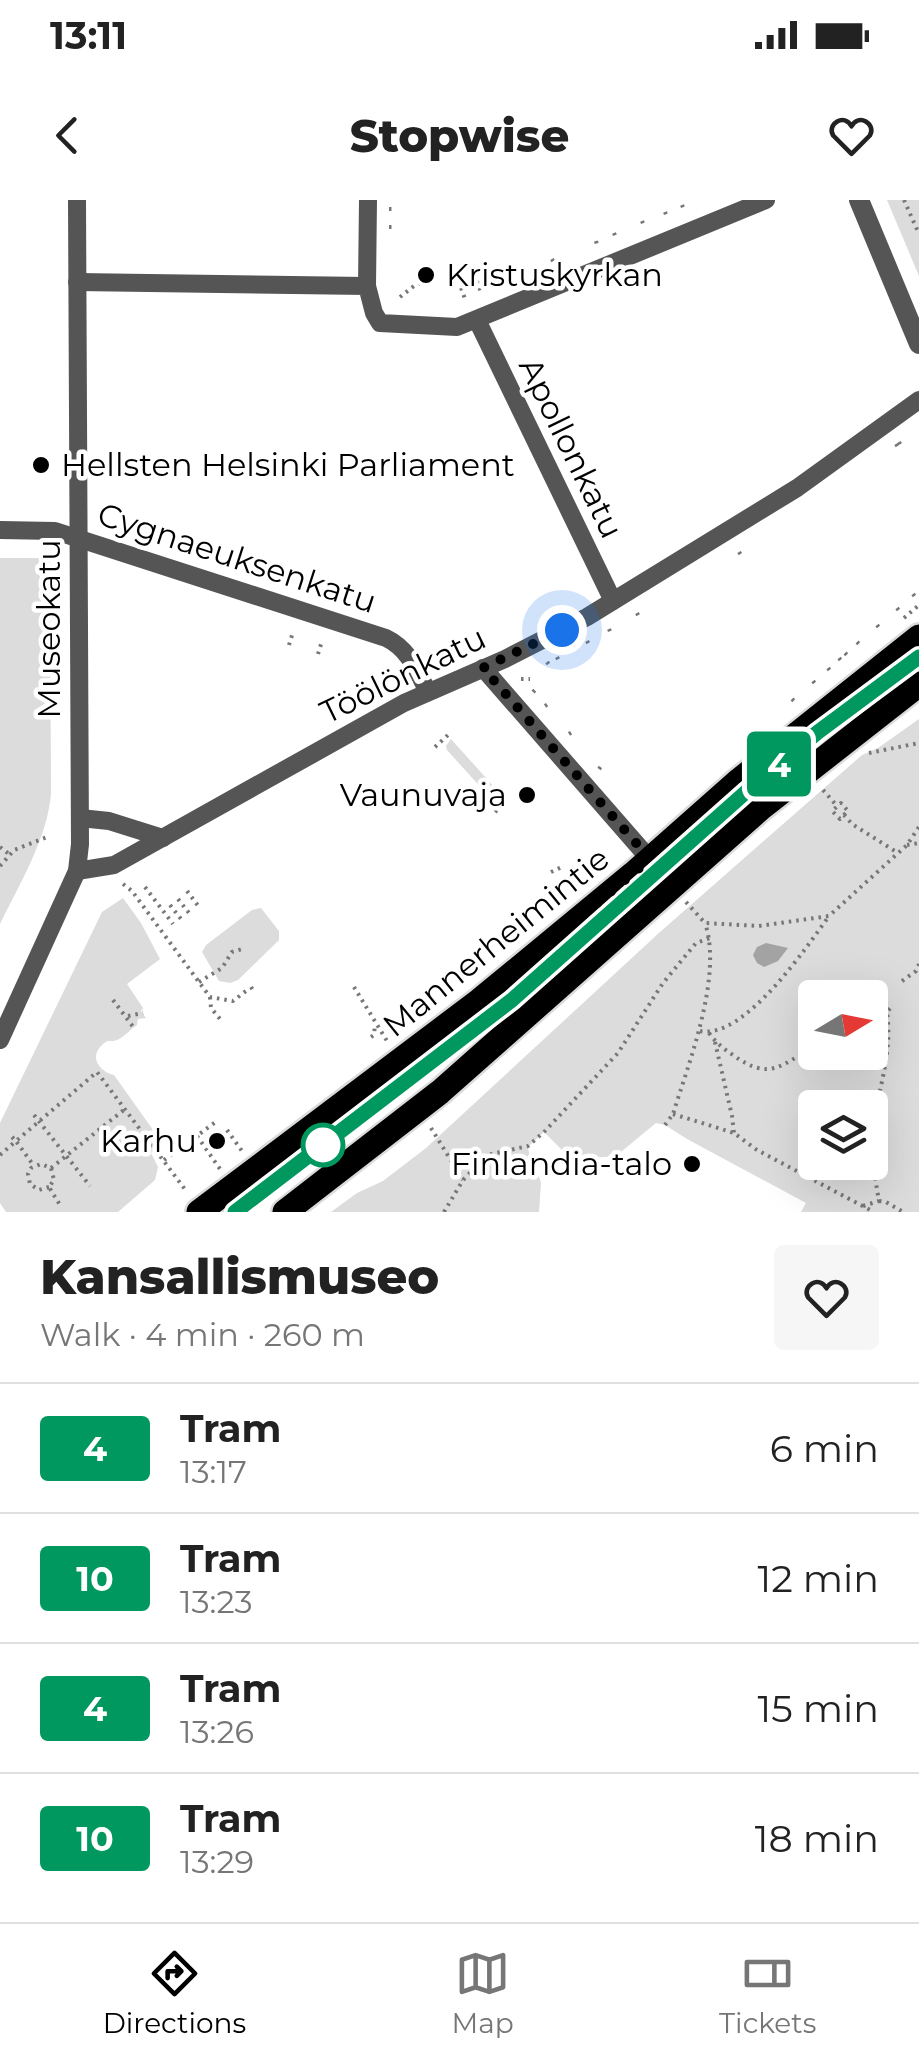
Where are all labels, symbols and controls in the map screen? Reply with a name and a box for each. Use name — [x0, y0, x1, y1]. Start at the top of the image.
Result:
text: 13:11 — [50, 12, 127, 59]
icon: back — [40, 108, 95, 163]
text: Stopwise — [350, 108, 569, 163]
icon: heart — [824, 108, 879, 163]
place label: Kristuskyrkan — [446, 255, 663, 294]
marker: Kristuskyrkan — [415, 264, 437, 286]
street label: Apollonkatu — [511, 351, 632, 544]
place label: Hellsten Helsinki Parliament — [61, 445, 515, 484]
marker: Hellsten Helsinki Parliament — [30, 454, 52, 476]
street label: Cygnaeuksenkatu — [93, 494, 381, 621]
street label: Museokatu — [29, 539, 68, 719]
your location — [537, 605, 587, 655]
street label: Töölönkatu — [314, 618, 492, 731]
line badge: 4 — [746, 732, 812, 796]
text: 4 — [767, 743, 791, 786]
place label: Vaunuvaja — [340, 775, 507, 814]
marker: Vaunuvaja — [516, 784, 538, 806]
street label: Mannerheimintie — [375, 839, 616, 1045]
north arrow — [798, 980, 888, 1070]
map controls — [798, 980, 888, 1180]
button: layers — [798, 1090, 888, 1180]
place label: Karhu — [100, 1121, 197, 1160]
unlabelled marker — [302, 1124, 344, 1166]
marker: Karhu — [206, 1130, 228, 1152]
place label: Finlandia-talo — [451, 1144, 672, 1183]
marker: Finlandia-talo — [681, 1153, 703, 1175]
button: heart — [774, 1245, 879, 1350]
text: Kansallismuseo — [40, 1248, 439, 1306]
text: Walk · 4 min · 260 m — [40, 1315, 365, 1354]
text: Tram — [180, 1405, 281, 1452]
text: 6 min — [770, 1425, 879, 1472]
text: 4 — [83, 1427, 107, 1470]
text: 13:17 — [180, 1452, 247, 1491]
text: Tram — [180, 1535, 281, 1582]
text: 12 min — [758, 1555, 879, 1602]
text: 10 — [76, 1557, 114, 1600]
text: 13:23 — [180, 1582, 253, 1621]
text: Tram — [180, 1665, 281, 1712]
text: 15 min — [758, 1685, 879, 1732]
text: 4 — [83, 1687, 107, 1730]
text: 13:26 — [180, 1712, 254, 1751]
text: Tram — [180, 1795, 281, 1842]
text: 18 min — [755, 1815, 879, 1862]
text: 10 — [76, 1817, 114, 1860]
text: 13:29 — [180, 1842, 254, 1881]
tab: Directions — [103, 1946, 246, 2040]
tab: Map — [451, 1946, 514, 2040]
tab: Tickets — [719, 1946, 816, 2040]

